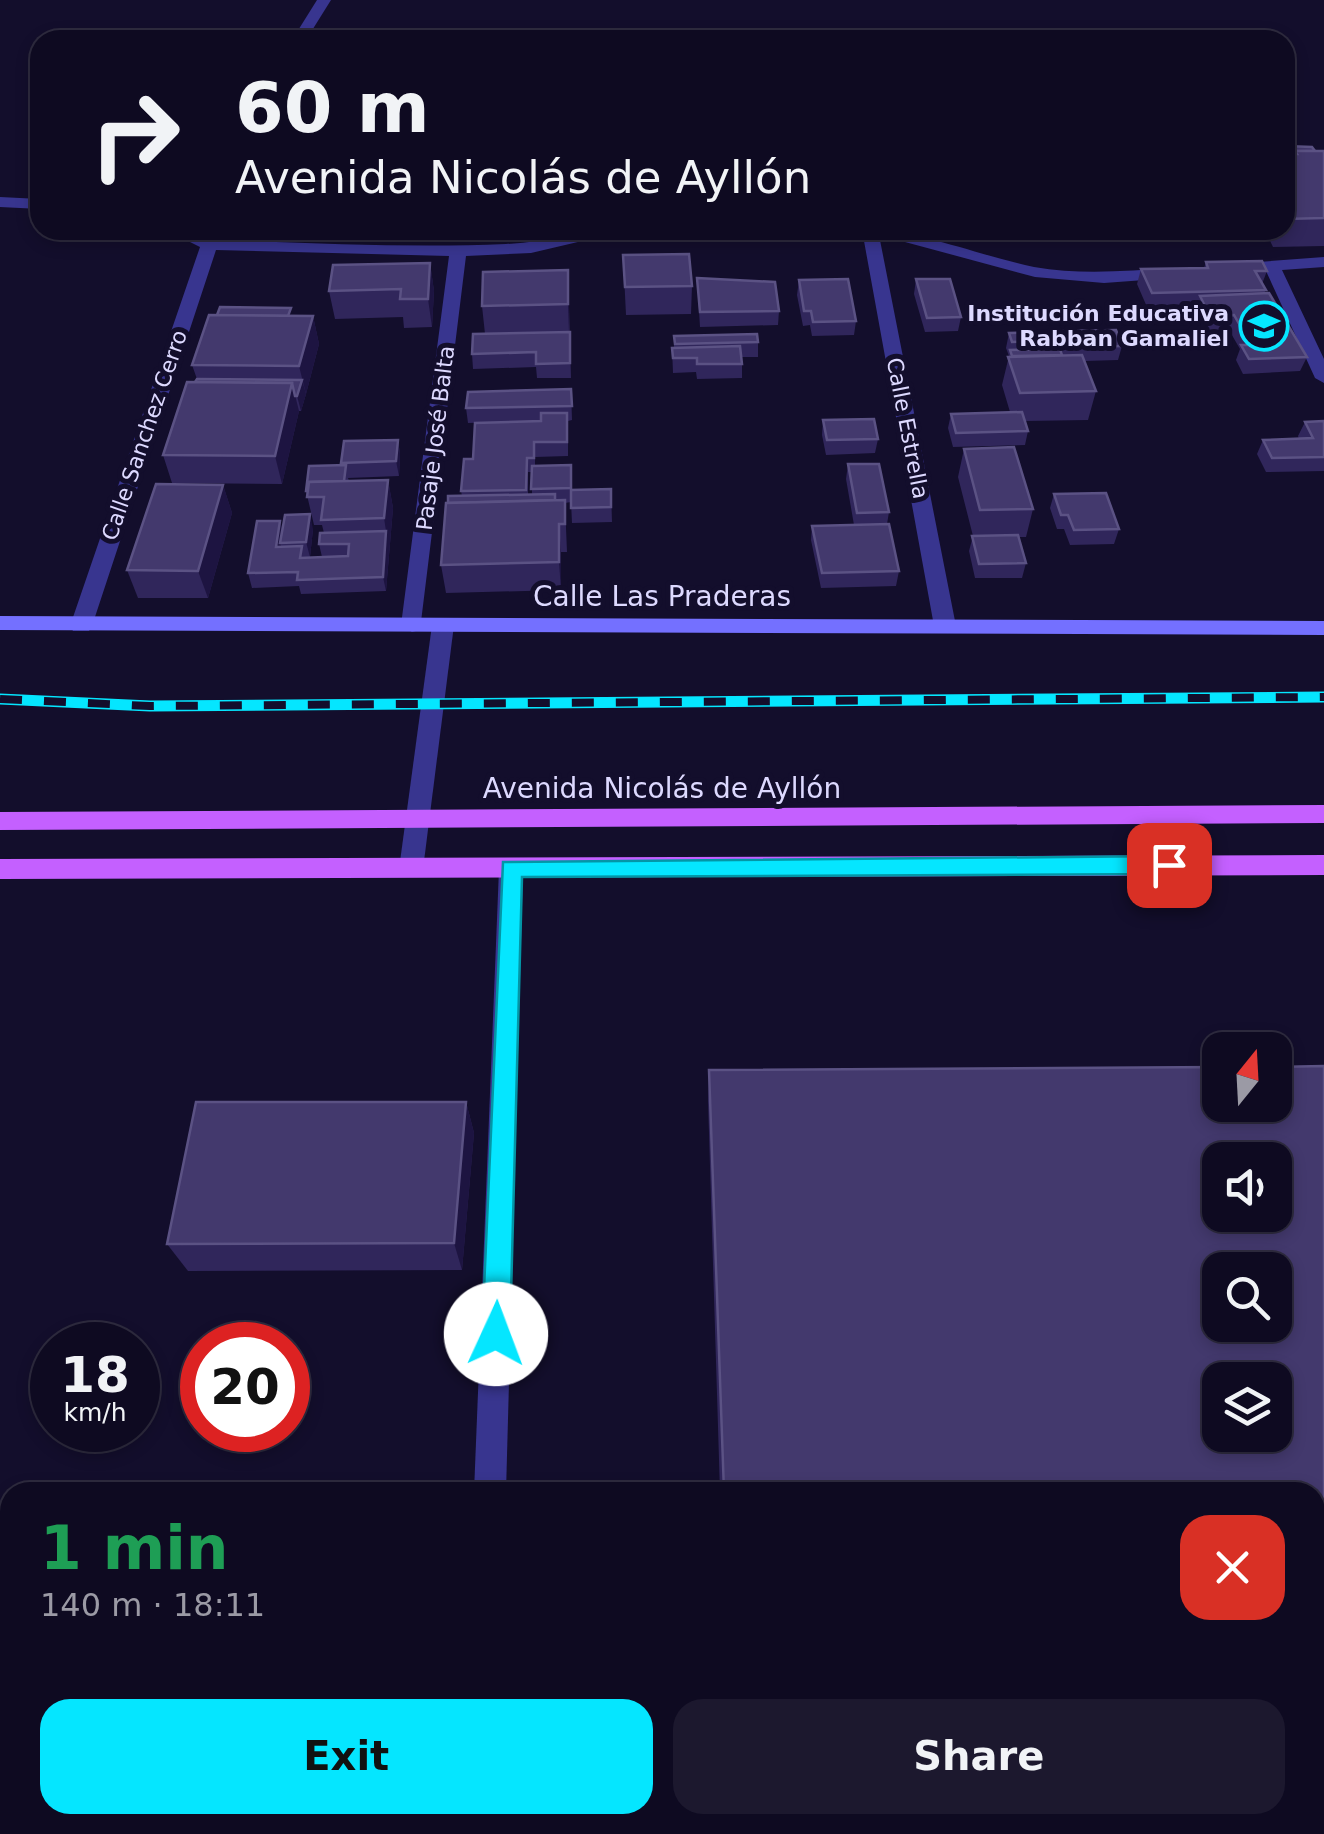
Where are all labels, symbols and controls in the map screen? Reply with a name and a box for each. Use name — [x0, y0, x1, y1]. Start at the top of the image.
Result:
text: 60 m — [235, 67, 430, 149]
icon: right — [70, 70, 200, 200]
text: Avenida Nicolás de Ayllón — [235, 151, 811, 204]
school or university icon: Institución Educativa Rabban Gamaliel — [1238, 300, 1290, 352]
place label: Institución Educativa Rabban Gamaliel — [967, 301, 1229, 351]
street label: Calle Sanchez Cerro — [97, 327, 192, 544]
street label: Pasaje José Balta — [412, 344, 459, 532]
street label: Calle Estrella — [882, 355, 933, 501]
street label: Calle Las Praderas — [533, 580, 791, 613]
street label: Avenida Nicolás de Ayllón — [483, 772, 841, 805]
pin — [1127, 823, 1212, 908]
icon: arrive — [1142, 838, 1197, 893]
north arrow — [1202, 1032, 1292, 1122]
map controls — [1202, 1032, 1292, 1452]
button: sound — [1202, 1142, 1292, 1232]
button: search — [1202, 1252, 1292, 1342]
position arrow — [444, 1282, 548, 1386]
speed limit sign: 20 — [180, 1322, 310, 1452]
text: 18 — [60, 1346, 130, 1404]
button: layers — [1202, 1362, 1292, 1452]
text: km/h — [63, 1398, 127, 1427]
text: 1 min — [40, 1513, 228, 1583]
button: close — [1180, 1515, 1285, 1620]
text: 140 m · 18:11 — [40, 1586, 265, 1624]
button: Exit — [40, 1699, 653, 1814]
button: Share — [673, 1699, 1285, 1814]

